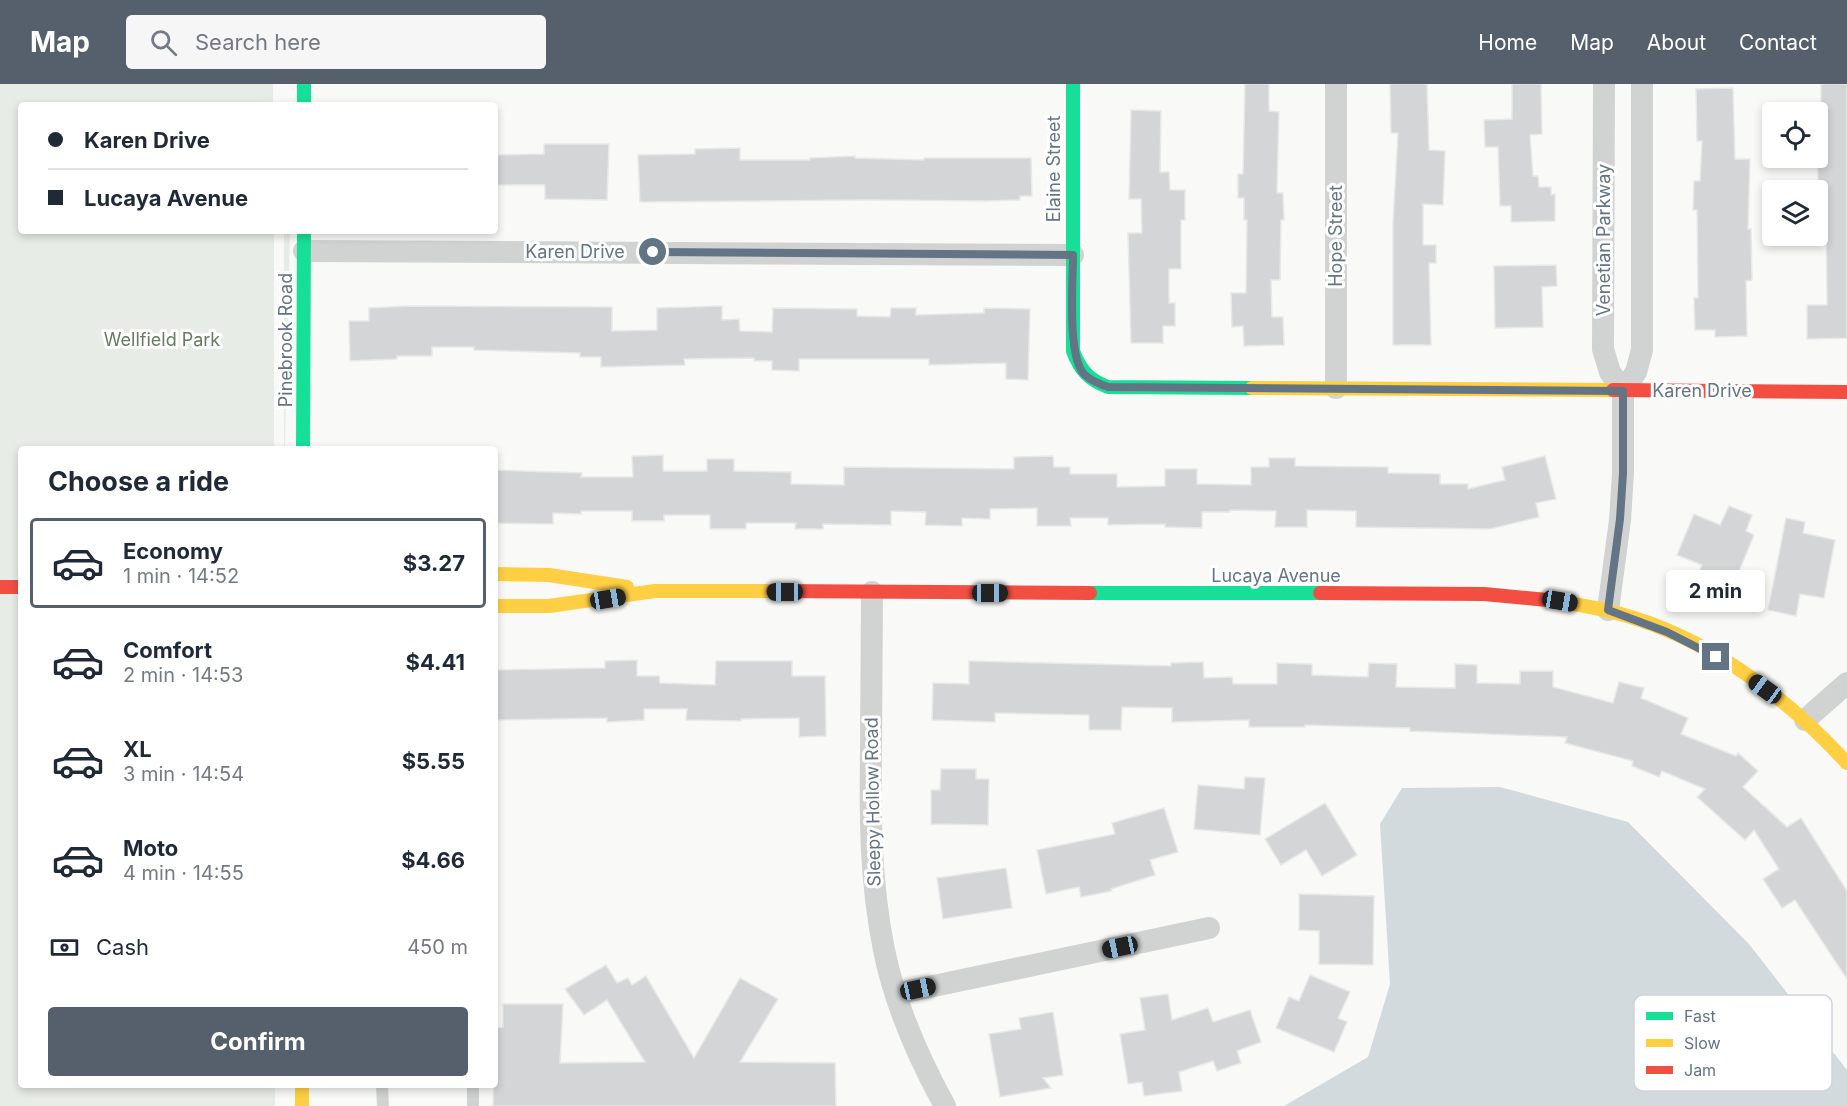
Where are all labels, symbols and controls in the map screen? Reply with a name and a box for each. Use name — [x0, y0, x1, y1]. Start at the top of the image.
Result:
search box — [126, 15, 546, 69]
text: Map — [30, 25, 90, 59]
icon: search — [147, 26, 180, 59]
text: Search here — [195, 29, 321, 55]
text: Home — [1478, 30, 1537, 55]
text: Map — [1570, 30, 1614, 55]
text: About — [1647, 30, 1706, 55]
text: Contact — [1739, 30, 1817, 55]
map controls — [1762, 102, 1828, 246]
button: locate — [1762, 102, 1828, 168]
street label: Elaine Street — [1043, 116, 1064, 222]
text: Karen Drive — [84, 127, 210, 153]
street label: Venetian Parkway — [1593, 164, 1614, 316]
button: layers — [1762, 180, 1828, 246]
text: Lucaya Avenue — [84, 185, 248, 211]
street label: Hope Street — [1325, 185, 1346, 287]
route start — [639, 238, 666, 265]
street label: Karen Drive — [525, 241, 625, 262]
street label: Pinebrook Road — [275, 273, 296, 407]
park label: Wellfield Park — [104, 329, 220, 350]
street label: Karen Drive — [1652, 380, 1752, 401]
text: Choose a ride — [48, 465, 229, 498]
icon: car — [51, 536, 105, 590]
text: Economy — [123, 538, 223, 564]
text: $3.27 — [403, 550, 465, 576]
text: 1 min · 14:52 — [123, 564, 239, 588]
street label: Lucaya Avenue — [1211, 565, 1341, 586]
callout: 2 min — [1666, 570, 1766, 612]
text: 2 min — [1689, 579, 1742, 603]
car — [767, 583, 803, 601]
car — [972, 584, 1008, 602]
car — [589, 587, 627, 611]
car — [1541, 589, 1579, 613]
icon: car — [51, 635, 105, 689]
text: Comfort — [123, 637, 212, 663]
route end — [1702, 643, 1729, 670]
text: $4.41 — [406, 649, 465, 675]
text: 2 min · 14:53 — [123, 663, 243, 687]
car — [1745, 671, 1785, 707]
street label: Sleepy Hollow Road — [861, 717, 884, 887]
icon: car — [51, 734, 105, 788]
text: XL — [123, 736, 152, 762]
text: $5.55 — [402, 748, 465, 774]
text: 3 min · 14:54 — [123, 762, 244, 786]
icon: car — [51, 833, 105, 887]
text: Moto — [123, 835, 178, 861]
text: $4.66 — [401, 847, 465, 873]
text: 4 min · 14:55 — [123, 861, 244, 885]
icon: cash — [48, 931, 81, 964]
text: Cash — [96, 934, 149, 960]
car — [1101, 934, 1139, 960]
text: 450 m — [407, 935, 468, 959]
car — [899, 976, 937, 1002]
legend — [1634, 995, 1832, 1091]
text: Fast — [1684, 1006, 1716, 1026]
button: Confirm — [48, 1007, 468, 1076]
text: Slow — [1684, 1033, 1721, 1053]
text: Jam — [1684, 1060, 1716, 1080]

